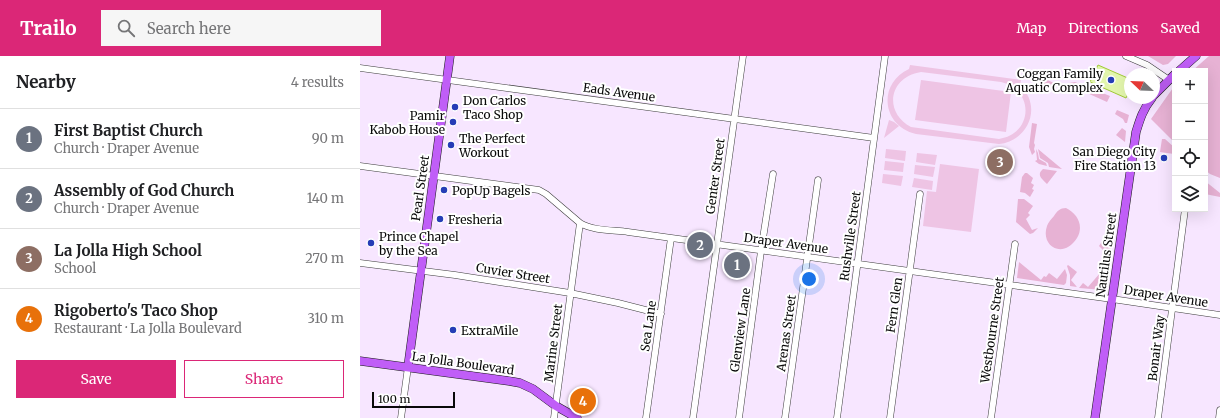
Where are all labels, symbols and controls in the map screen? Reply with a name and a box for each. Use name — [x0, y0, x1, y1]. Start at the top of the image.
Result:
search box — [101, 10, 381, 46]
text: Trailo — [20, 16, 77, 40]
icon: search — [115, 17, 137, 39]
text: Search here — [147, 19, 231, 38]
text: Map — [1016, 19, 1046, 37]
text: Directions — [1068, 19, 1138, 37]
text: Saved — [1160, 19, 1200, 37]
place label: Coggan Family Aquatic Complex — [1004, 66, 1104, 95]
north arrow — [1124, 68, 1160, 104]
map controls — [1172, 68, 1208, 212]
button: + — [1172, 68, 1208, 104]
text: Nearby — [16, 71, 76, 93]
text: 4 results — [291, 74, 344, 91]
marker: Coggan Family Aquatic Complex — [1106, 75, 1116, 85]
street label: Eads Avenue — [582, 80, 656, 104]
place label: Don Carlos Taco Shop — [463, 93, 526, 122]
marker: Don Carlos Taco Shop — [450, 102, 460, 112]
button: − — [1172, 104, 1208, 140]
place label: Pamir Kabob House — [369, 108, 446, 137]
marker: Pamir Kabob House — [448, 117, 458, 127]
text: First Baptist Church — [54, 121, 203, 140]
text: 1 — [26, 130, 32, 147]
text: 90 m — [312, 130, 344, 147]
place label: The Perfect Workout — [458, 131, 526, 160]
street label: Genter Street — [702, 137, 728, 215]
text: Church · Draper Avenue — [54, 140, 199, 157]
marker: The Perfect Workout — [446, 140, 456, 150]
button: locate — [1172, 140, 1208, 176]
place label: San Diego City Fire Station 13 — [1072, 144, 1156, 173]
pin: 3 — [987, 147, 1013, 177]
marker: San Diego City Fire Station 13 — [1159, 153, 1169, 163]
street label: Pearl Street — [408, 154, 432, 222]
button: layers — [1172, 176, 1208, 212]
text: Assembly of God Church — [54, 181, 234, 200]
place label: PopUp Bagels — [452, 183, 531, 198]
marker: PopUp Bagels — [439, 185, 449, 195]
text: 2 — [25, 190, 33, 207]
text: 140 m — [307, 190, 344, 207]
street label: Rushville Street — [836, 190, 864, 282]
text: Church · Draper Avenue — [54, 200, 199, 217]
street label: Nautilus Street — [1093, 211, 1119, 298]
place label: Fresheria — [448, 212, 503, 227]
marker: Fresheria — [435, 214, 445, 224]
place label: Prince Chapel by the Sea — [378, 229, 459, 258]
pin: 2 — [687, 230, 713, 260]
street label: Draper Avenue — [743, 230, 829, 256]
marker: Prince Chapel by the Sea — [366, 238, 376, 248]
text: La Jolla High School — [54, 241, 202, 260]
text: 3 — [25, 250, 33, 267]
text: 270 m — [305, 250, 344, 267]
pin: 1 — [724, 250, 750, 280]
text: School — [54, 260, 96, 277]
street label: Cuvier Street — [475, 260, 551, 286]
your location — [799, 269, 819, 289]
street label: Fern Glen — [883, 276, 905, 334]
street label: Westbourne Street — [977, 276, 1007, 385]
street label: Draper Avenue — [1123, 282, 1209, 310]
street label: Glenview Lane — [727, 287, 753, 373]
street label: Arenas Street — [773, 293, 799, 373]
street label: Sea Lane — [637, 300, 659, 352]
text: Rigoberto's Taco Shop — [54, 301, 218, 320]
street label: Marine Street — [541, 303, 565, 383]
text: 4 — [25, 310, 33, 327]
text: 310 m — [307, 310, 344, 327]
street label: Bonair Way — [1144, 314, 1168, 382]
text: Restaurant · La Jolla Boulevard — [54, 320, 242, 337]
place label: ExtraMile — [461, 323, 518, 338]
marker: ExtraMile — [448, 325, 458, 335]
street label: La Jolla Boulevard — [411, 348, 515, 378]
button: Save — [16, 360, 176, 398]
button: Share — [184, 360, 344, 398]
pin: 4 — [570, 386, 596, 416]
scale bar — [372, 390, 455, 409]
text: 100 m — [378, 392, 410, 406]

